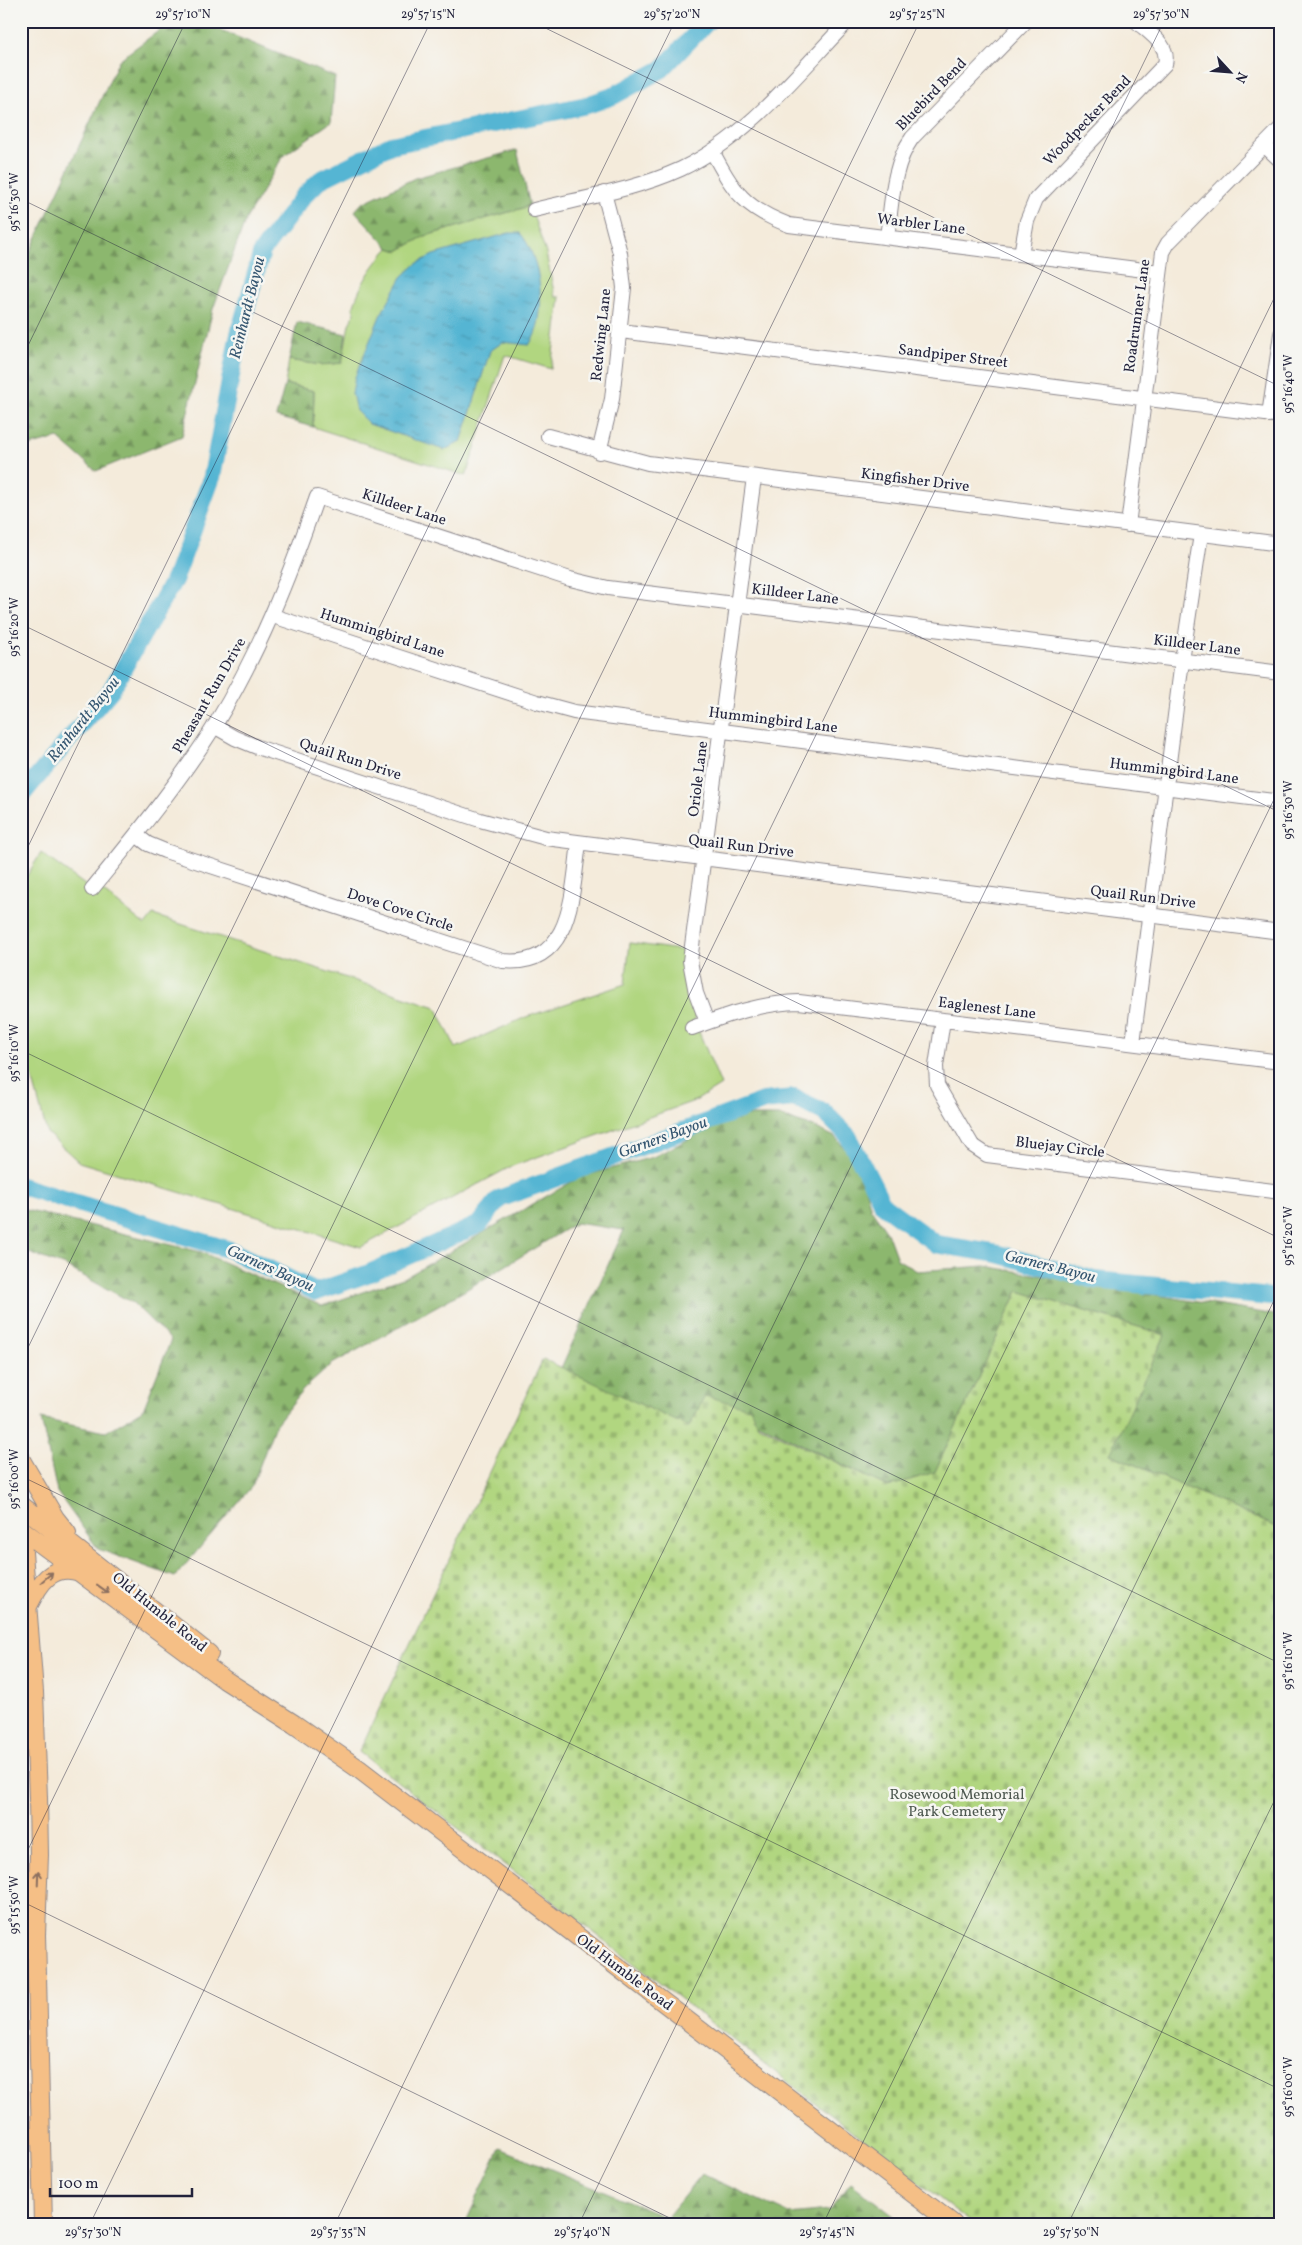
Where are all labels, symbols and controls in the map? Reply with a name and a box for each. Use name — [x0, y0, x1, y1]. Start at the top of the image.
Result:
text: 29°57'10"N — [155, 7, 211, 23]
text: 29°57'15"N — [401, 7, 455, 23]
text: 29°57'20"N — [644, 7, 701, 23]
text: 29°57'25"N — [889, 7, 945, 23]
text: 29°57'30"N — [1133, 7, 1189, 23]
north arrow — [1204, 48, 1254, 98]
street label: Bluebird Bend — [892, 54, 972, 136]
text: N — [1230, 68, 1251, 86]
street label: Woodpecker Bend — [1039, 71, 1137, 171]
text: 95°16'30"W — [7, 172, 23, 232]
street label: Warbler Lane — [876, 209, 966, 241]
water label: Reinhardt Bayou — [225, 255, 271, 361]
street label: Roadrunner Lane — [1120, 258, 1156, 374]
street label: Redwing Lane — [587, 288, 617, 382]
street label: Sandpiper Street — [897, 340, 1009, 374]
text: 95°16'40"W — [1281, 354, 1297, 414]
street label: Kingfisher Drive — [860, 464, 970, 498]
street label: Killdeer Lane — [359, 484, 449, 532]
street label: Killdeer Lane — [750, 579, 840, 611]
text: 95°16'20"W — [7, 597, 23, 657]
street label: Hummingbird Lane — [317, 604, 447, 664]
street label: Killdeer Lane — [1152, 630, 1242, 662]
street label: Pheasant Run Drive — [168, 634, 252, 758]
water label: Reinhardt Bayou — [43, 672, 125, 768]
street label: Hummingbird Lane — [707, 703, 839, 739]
street label: Quail Run Drive — [296, 734, 404, 786]
street label: Oriole Lane — [684, 740, 714, 818]
street label: Hummingbird Lane — [1108, 754, 1240, 790]
text: 95°16'30"W — [1281, 780, 1297, 840]
street label: Quail Run Drive — [687, 830, 795, 864]
street label: Quail Run Drive — [1089, 881, 1197, 915]
street label: Dove Cove Circle — [344, 884, 456, 938]
street label: Eaglenest Lane — [937, 993, 1037, 1025]
text: 95°16'10"W — [7, 1024, 23, 1082]
water label: Garners Bayou — [616, 1112, 710, 1164]
street label: Bluejay Circle — [1014, 1132, 1106, 1164]
text: 95°16'20"W — [1281, 1206, 1297, 1266]
water label: Garners Bayou — [223, 1240, 317, 1298]
water label: Garners Bayou — [1002, 1245, 1098, 1289]
text: 95°16'00"W — [7, 1449, 23, 1509]
street label: Old Humble Road — [107, 1568, 211, 1658]
one-way arrow — [41, 1572, 54, 1583]
one-way arrow — [96, 1584, 110, 1594]
text: 95°16'10"W — [1281, 1632, 1297, 1690]
park label: Rosewood Memorial Park Cemetery — [890, 1785, 1025, 1823]
one-way arrow — [33, 1871, 43, 1887]
text: 95°15'50"W — [7, 1876, 23, 1934]
street label: Old Humble Road — [571, 1930, 677, 2016]
text: 95°16'00"W — [1281, 2057, 1297, 2117]
scale bar — [50, 2165, 192, 2197]
text: 100 m — [58, 2174, 98, 2195]
text: 29°57'30"N — [65, 2225, 121, 2241]
text: 29°57'35"N — [310, 2225, 366, 2241]
text: 29°57'40"N — [554, 2225, 610, 2241]
text: 29°57'45"N — [799, 2225, 855, 2241]
text: 29°57'50"N — [1043, 2225, 1099, 2241]

